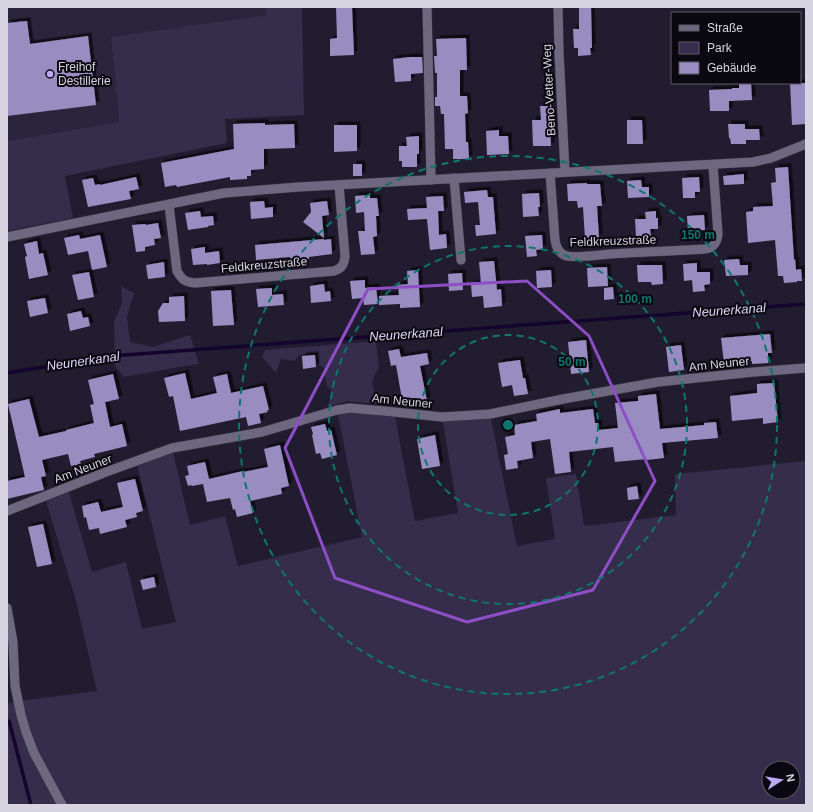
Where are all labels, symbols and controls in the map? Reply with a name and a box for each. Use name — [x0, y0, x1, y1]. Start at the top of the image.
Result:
legend — [671, 12, 801, 84]
text: Straße — [707, 21, 743, 35]
text: Park — [707, 41, 733, 55]
street label: Beno-Vetter-Weg — [540, 44, 558, 136]
place label: Freihof Destillerie — [58, 60, 111, 88]
text: Gebäude — [707, 61, 757, 75]
marker: Freihof Destillerie — [45, 69, 55, 79]
text: 150 m — [681, 228, 715, 242]
street label: Feldkreuzstraße — [569, 232, 657, 250]
street label: Feldkreuzstraße — [220, 254, 308, 276]
text: 100 m — [618, 292, 652, 306]
water label: Neunerkanal — [692, 300, 767, 320]
water label: Neunerkanal — [369, 324, 444, 344]
water label: Neunerkanal — [45, 348, 122, 374]
street label: Am Neuner — [688, 354, 750, 374]
text: 50 m — [558, 355, 586, 369]
street label: Am Neuner — [371, 391, 433, 411]
centre of rings — [501, 418, 515, 432]
street label: Am Neuner — [52, 452, 114, 486]
north arrow — [761, 760, 801, 800]
text: N — [784, 773, 797, 783]

